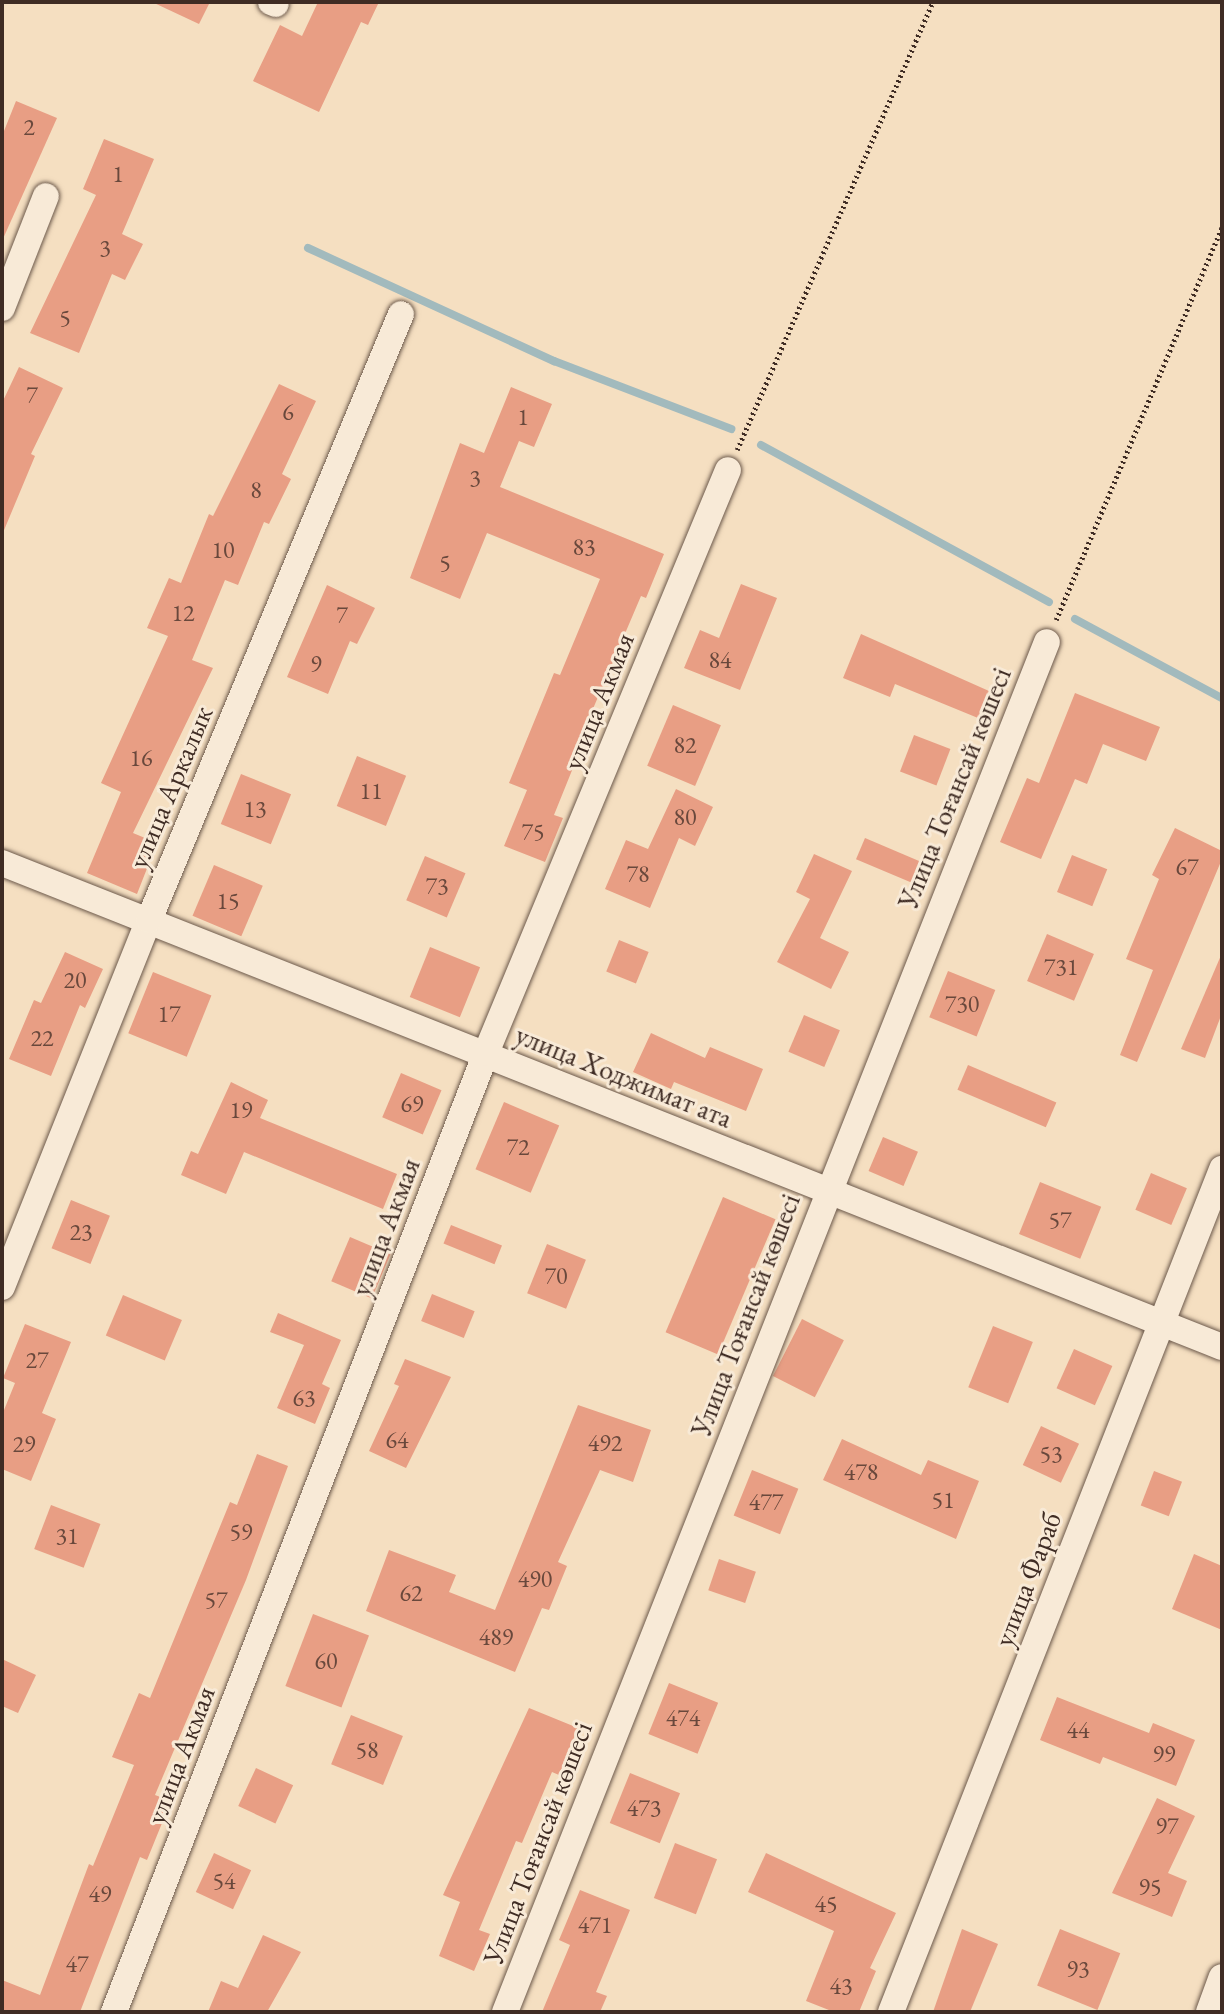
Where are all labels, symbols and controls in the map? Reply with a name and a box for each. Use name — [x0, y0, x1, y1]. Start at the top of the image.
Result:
house number: 2 — [23, 113, 35, 141]
house number: 1 — [112, 160, 124, 188]
house number: 3 — [99, 234, 111, 262]
house number: 5 — [59, 304, 71, 332]
house number: 7 — [26, 381, 38, 409]
house number: 6 — [282, 398, 294, 426]
house number: 1 — [517, 403, 529, 431]
house number: 3 — [469, 464, 481, 492]
house number: 8 — [250, 476, 262, 504]
house number: 83 — [572, 533, 596, 561]
house number: 10 — [211, 536, 235, 564]
house number: 5 — [439, 549, 451, 577]
house number: 12 — [171, 599, 195, 627]
house number: 7 — [336, 601, 348, 629]
street label: улица Акмая — [555, 628, 641, 774]
house number: 84 — [708, 646, 732, 674]
house number: 9 — [310, 650, 322, 678]
street label: Улица Тоғансай көшесі — [890, 662, 1018, 914]
street label: улица Аркалык — [121, 701, 219, 873]
house number: 82 — [673, 731, 697, 759]
house number: 16 — [129, 744, 153, 772]
house number: 11 — [359, 777, 383, 805]
house number: 13 — [243, 795, 267, 823]
house number: 80 — [673, 803, 697, 831]
house number: 75 — [521, 818, 545, 846]
house number: 67 — [1175, 853, 1199, 881]
house number: 78 — [626, 860, 650, 888]
house number: 73 — [425, 872, 449, 900]
house number: 15 — [216, 887, 240, 915]
house number: 731 — [1044, 953, 1078, 981]
house number: 20 — [63, 966, 87, 994]
house number: 730 — [945, 990, 979, 1018]
house number: 17 — [157, 1000, 181, 1028]
street label: улица Ходжимат ата — [511, 1017, 737, 1135]
house number: 22 — [30, 1024, 54, 1052]
house number: 69 — [400, 1090, 424, 1118]
house number: 19 — [229, 1096, 253, 1124]
house number: 72 — [506, 1133, 530, 1161]
street label: улица Акмая — [343, 1153, 427, 1301]
street label: Улица Тоғансай көшесі — [683, 1189, 807, 1441]
house number: 57 — [1048, 1206, 1072, 1234]
house number: 23 — [69, 1218, 93, 1246]
house number: 70 — [544, 1262, 568, 1290]
house number: 27 — [25, 1346, 49, 1374]
house number: 63 — [292, 1384, 316, 1412]
house number: 64 — [385, 1426, 409, 1454]
house number: 492 — [588, 1429, 622, 1457]
house number: 29 — [12, 1430, 36, 1458]
house number: 53 — [1039, 1440, 1063, 1468]
house number: 478 — [844, 1458, 878, 1486]
house number: 51 — [931, 1486, 955, 1514]
house number: 477 — [749, 1488, 783, 1516]
street label: улица Фараб — [986, 1507, 1068, 1651]
house number: 59 — [229, 1518, 253, 1546]
house number: 31 — [55, 1522, 79, 1550]
house number: 490 — [518, 1565, 552, 1593]
house number: 62 — [399, 1579, 423, 1607]
house number: 57 — [204, 1586, 228, 1614]
house number: 489 — [479, 1623, 513, 1651]
house number: 60 — [314, 1647, 338, 1675]
street label: улица Акмая — [138, 1681, 222, 1829]
house number: 474 — [666, 1704, 700, 1732]
house number: 44 — [1066, 1716, 1090, 1744]
street label: Улица Тоғансай көшесі — [475, 1717, 599, 1969]
house number: 58 — [355, 1736, 379, 1764]
house number: 99 — [1152, 1740, 1176, 1768]
house number: 473 — [627, 1794, 661, 1822]
house number: 97 — [1155, 1812, 1179, 1840]
house number: 54 — [212, 1867, 236, 1895]
house number: 95 — [1138, 1873, 1162, 1901]
house number: 49 — [88, 1880, 112, 1908]
house number: 45 — [814, 1890, 838, 1918]
house number: 471 — [578, 1911, 612, 1939]
house number: 47 — [65, 1950, 89, 1978]
house number: 93 — [1066, 1955, 1090, 1983]
house number: 43 — [829, 1972, 853, 2000]

